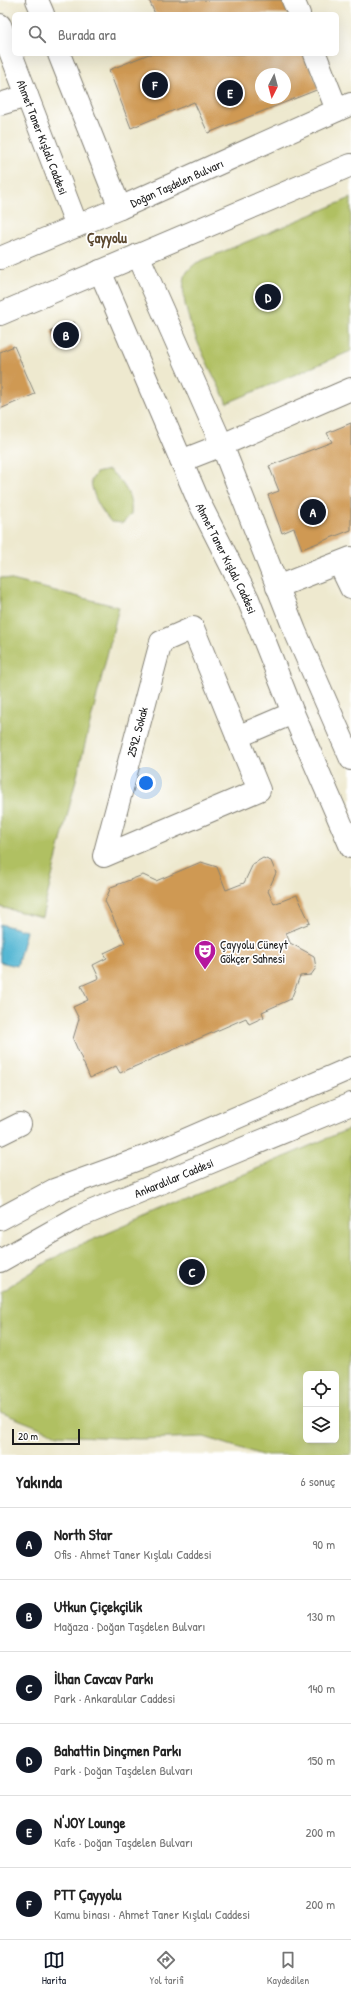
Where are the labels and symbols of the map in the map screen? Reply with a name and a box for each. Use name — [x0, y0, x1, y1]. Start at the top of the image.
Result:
north arrow — [255, 68, 291, 104]
pin: F — [142, 70, 168, 100]
street label: Ahmet Taner Kışlalı Caddesi — [13, 77, 73, 197]
pin: E — [217, 78, 243, 108]
street label: Doğan Taşdelen Bulvarı — [127, 154, 226, 211]
district label: Çayyolu — [87, 228, 127, 249]
pin: D — [255, 282, 281, 312]
pin: B — [53, 320, 79, 350]
pin: A — [300, 497, 326, 527]
street label: Ahmet Taner Kışlalı Caddesi — [192, 500, 261, 616]
street label: 2592. Sokak — [122, 705, 152, 759]
your location — [136, 773, 156, 793]
place label: Çayyolu Cüneyt Gökçer Sahnesi — [220, 936, 289, 967]
theatre icon: Çayyolu Cüneyt Gökçer Sahnesi — [192, 938, 218, 971]
street label: Ankaralılar Caddesi — [131, 1153, 216, 1201]
pin: C — [179, 1257, 205, 1287]
scale bar — [12, 1427, 80, 1446]

